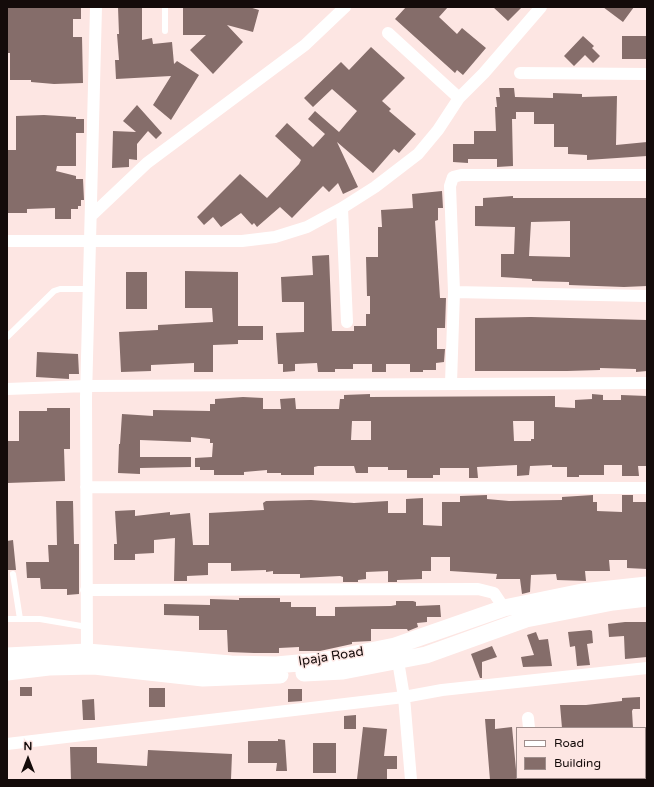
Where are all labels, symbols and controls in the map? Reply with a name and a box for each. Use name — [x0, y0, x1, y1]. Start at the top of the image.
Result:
street label: Ipaja Road — [297, 644, 365, 670]
legend — [516, 727, 646, 779]
text: Road — [554, 736, 584, 750]
north arrow — [8, 739, 48, 779]
text: N — [24, 740, 32, 753]
text: Building — [554, 756, 601, 770]

